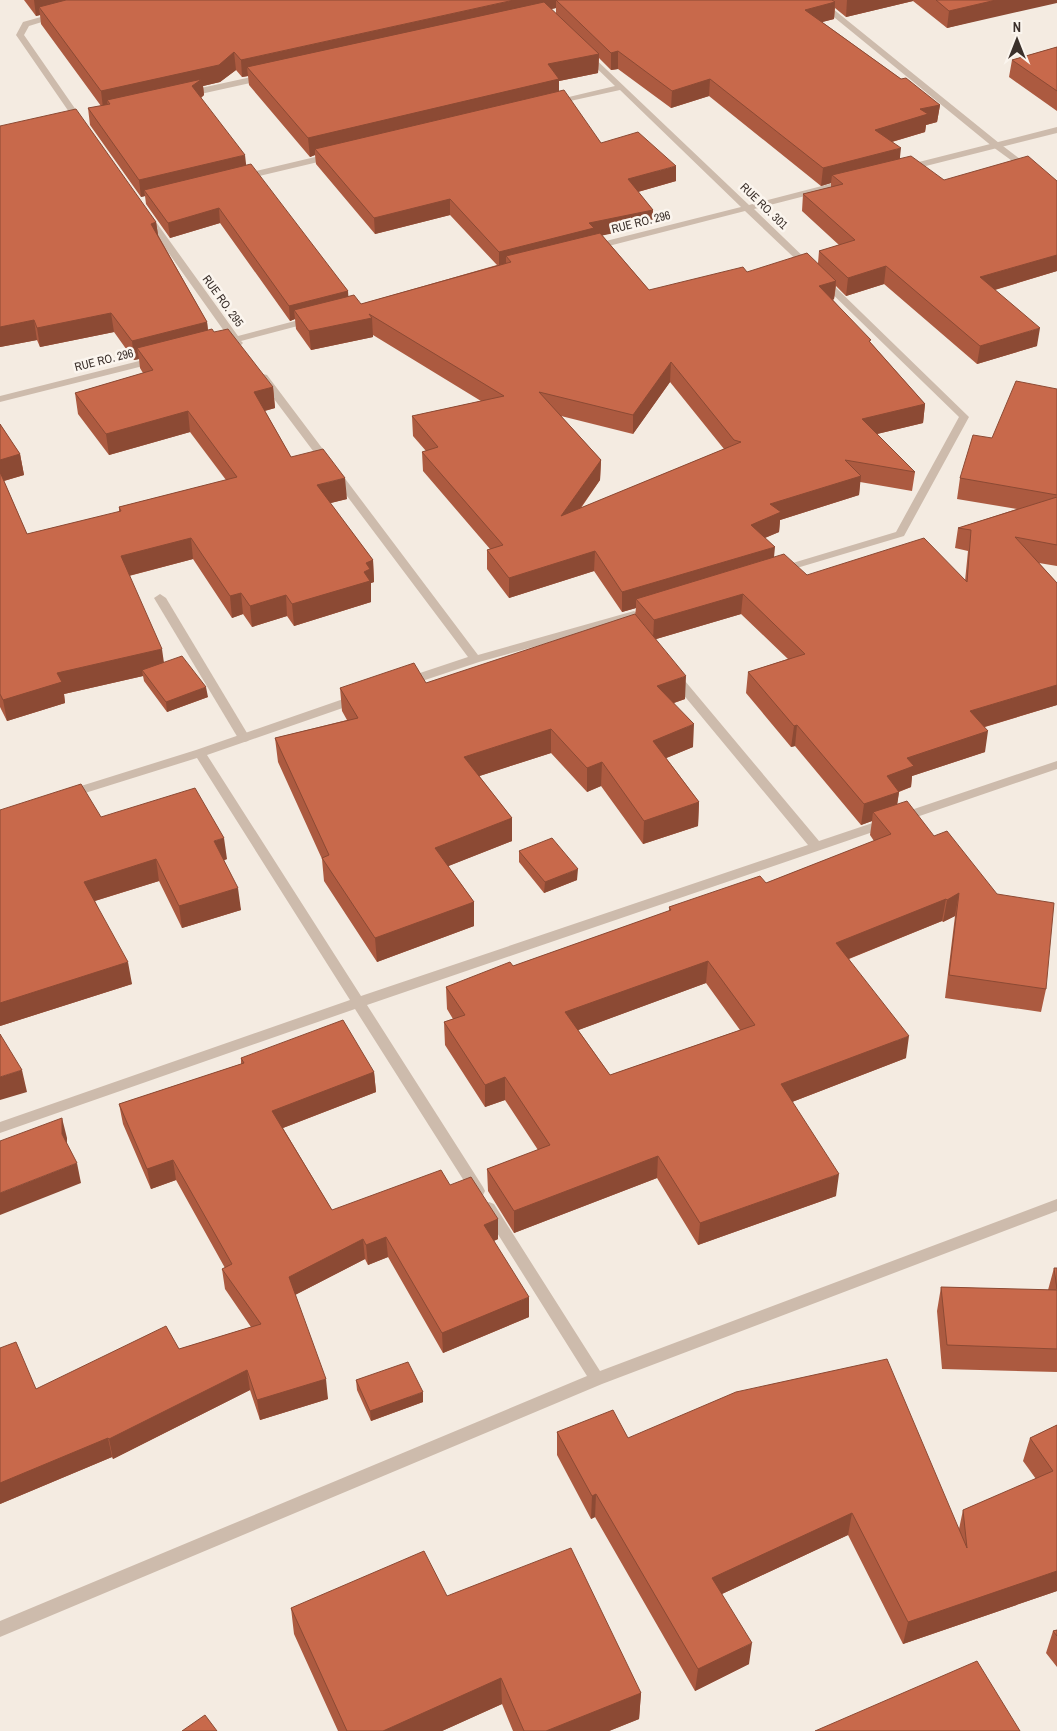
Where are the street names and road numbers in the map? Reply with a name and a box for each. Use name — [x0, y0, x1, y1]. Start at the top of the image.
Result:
street label: RUE RO. 301 — [737, 179, 792, 233]
street label: RUE RO. 296 — [610, 207, 672, 237]
street label: RUE RO. 295 — [199, 272, 247, 330]
street label: RUE RO. 296 — [73, 345, 135, 375]

